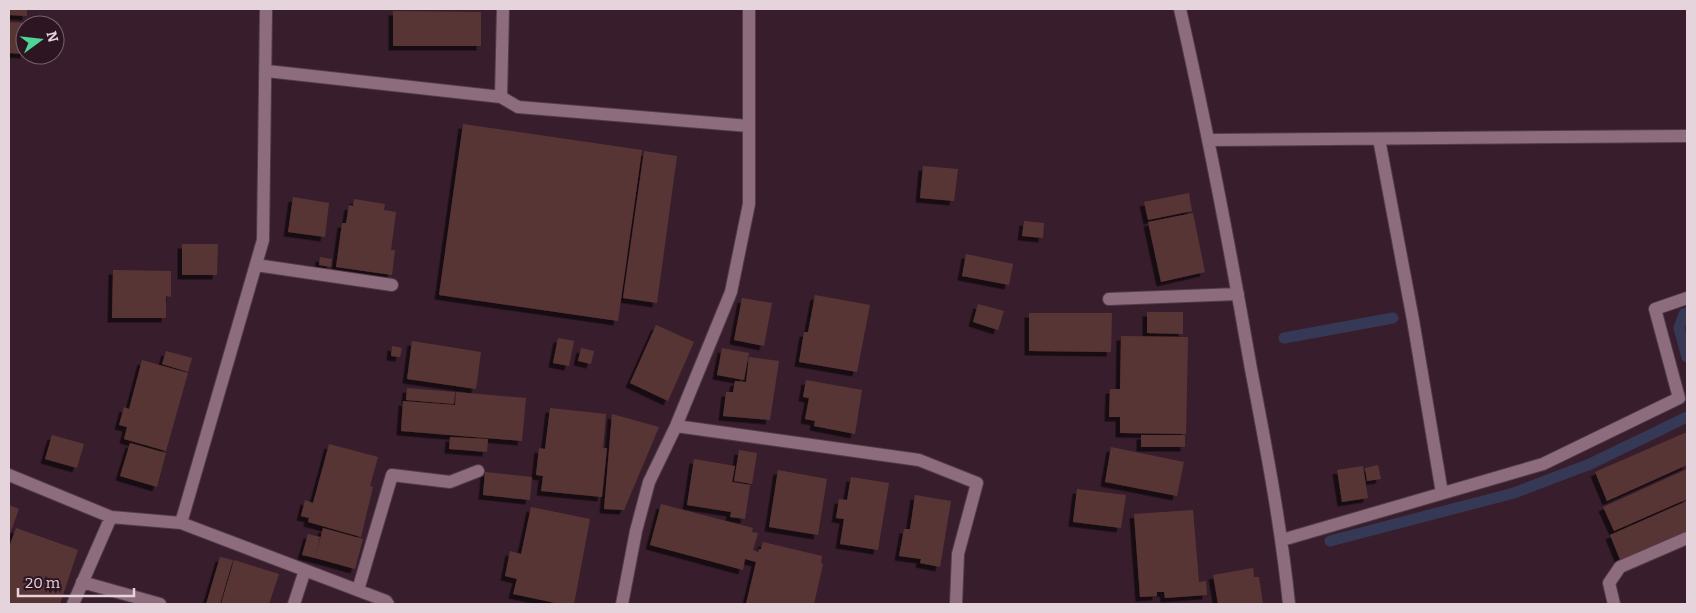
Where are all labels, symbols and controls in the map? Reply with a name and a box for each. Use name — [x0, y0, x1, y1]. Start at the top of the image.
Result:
north arrow — [15, 15, 65, 65]
text: N — [42, 29, 62, 44]
scale bar — [18, 566, 134, 598]
text: 20 m — [25, 574, 61, 592]

